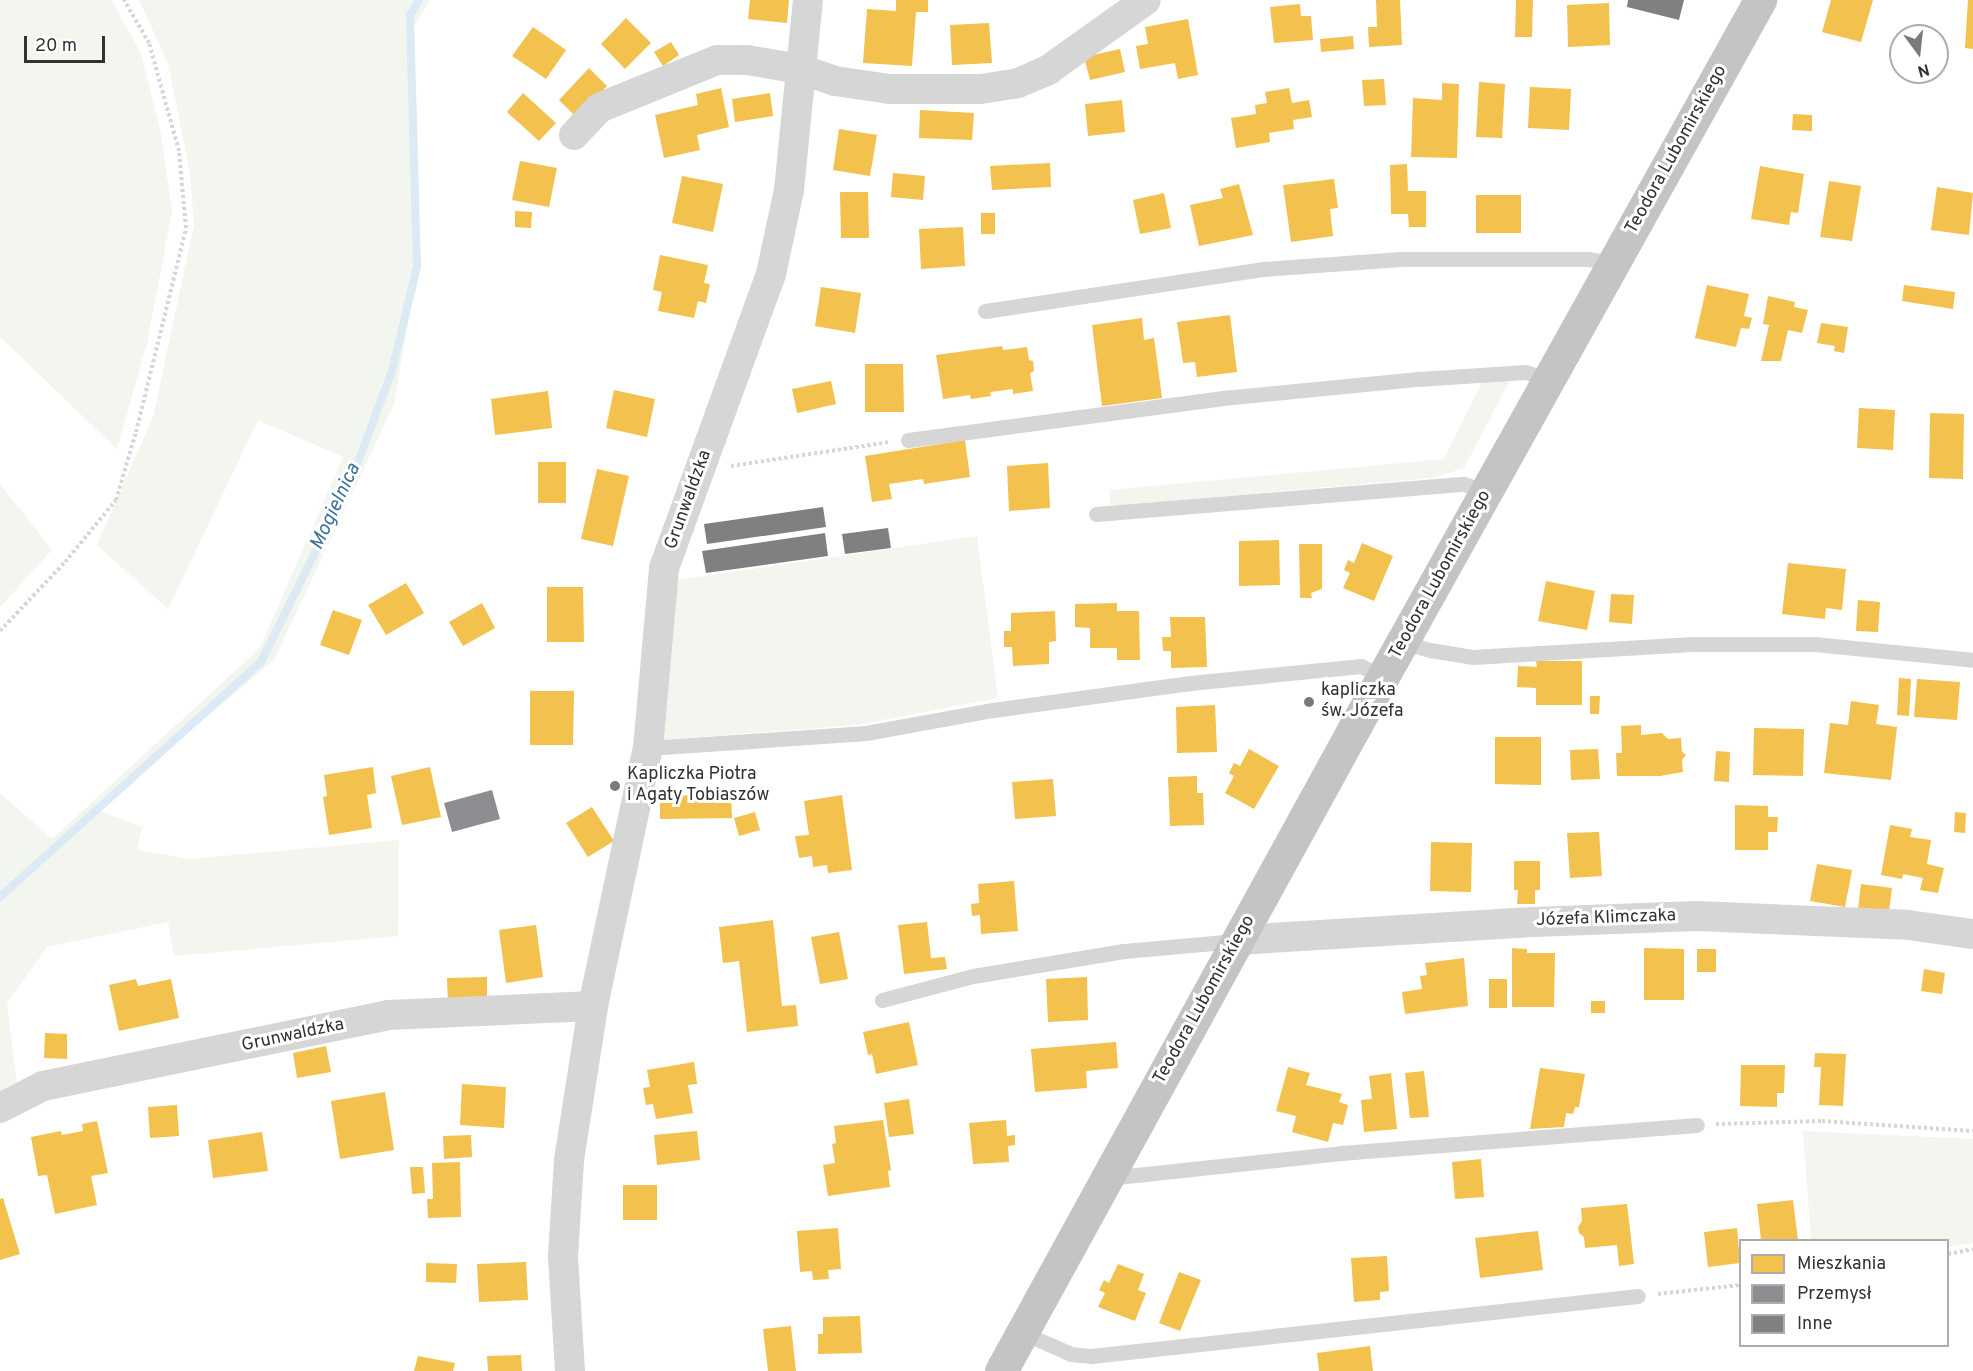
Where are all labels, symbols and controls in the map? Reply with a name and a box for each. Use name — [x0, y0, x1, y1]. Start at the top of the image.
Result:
scale bar — [27, 24, 108, 62]
north arrow — [1889, 24, 1949, 84]
text: 20 m — [35, 35, 77, 58]
text: N — [1915, 58, 1931, 81]
street label: Teodora Lubomirskiego — [1622, 62, 1732, 238]
street label: Grunwaldzka — [661, 447, 717, 553]
water label: Mogielnica — [306, 460, 366, 554]
street label: Teodora Lubomirskiego — [1386, 487, 1496, 663]
place label: kapliczka św. Józefa — [1321, 681, 1403, 724]
marker: kapliczka św. Józefa — [1302, 695, 1316, 709]
place label: Kapliczka Piotra i Agaty Tobiaszów — [627, 765, 771, 808]
marker: Kapliczka Piotra i Agaty Tobiaszów — [608, 779, 622, 793]
street label: Józefa Klimczaka — [1535, 906, 1677, 932]
street label: Teodora Lubomirskiego — [1150, 912, 1260, 1088]
street label: Grunwaldzka — [240, 1015, 346, 1057]
legend — [1739, 1239, 1949, 1347]
text: Mieszkania — [1797, 1253, 1886, 1276]
text: Przemysł — [1797, 1283, 1872, 1306]
text: Inne — [1797, 1313, 1833, 1336]

